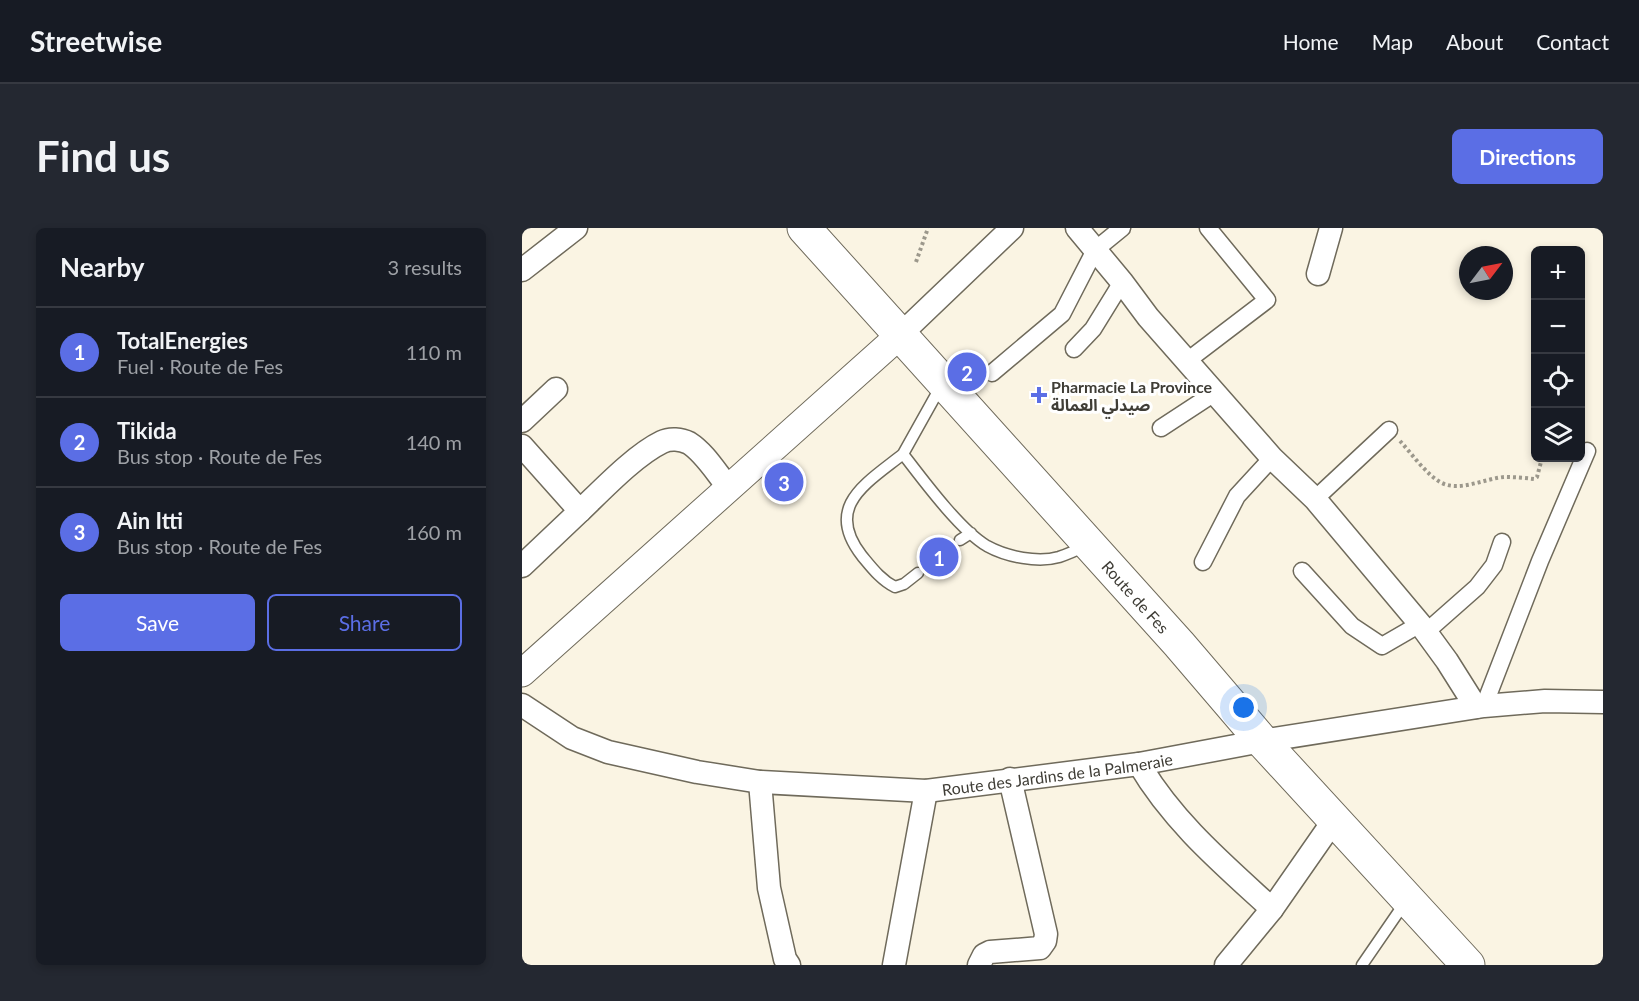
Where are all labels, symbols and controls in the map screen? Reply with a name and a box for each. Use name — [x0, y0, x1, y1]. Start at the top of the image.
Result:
text: Streetwise — [30, 24, 162, 58]
text: Home — [1283, 29, 1339, 54]
text: Map — [1372, 29, 1413, 54]
text: About — [1446, 29, 1503, 54]
text: Contact — [1536, 29, 1609, 54]
button: Directions — [1452, 129, 1603, 184]
text: Find us — [36, 131, 170, 181]
north arrow — [1459, 246, 1513, 300]
map controls — [1531, 246, 1585, 462]
button: + — [1531, 246, 1585, 300]
text: Nearby — [60, 251, 145, 283]
text: 3 results — [387, 255, 462, 279]
button: − — [1531, 300, 1585, 354]
text: TotalEnergies — [117, 327, 248, 354]
text: 1 — [74, 340, 85, 364]
text: 110 m — [406, 340, 462, 364]
pin: 2 — [948, 350, 986, 394]
text: Fuel · Route de Fes — [117, 354, 283, 378]
button: locate — [1531, 354, 1585, 408]
place label: Pharmacie La Province صيدلي العمالة — [1051, 377, 1213, 418]
marker: Pharmacie La Province صيدلي العمالة — [1032, 388, 1046, 402]
button: layers — [1531, 408, 1585, 462]
text: Tikida — [117, 417, 177, 444]
text: 2 — [74, 430, 85, 454]
text: 140 m — [406, 430, 462, 454]
text: Bus stop · Route de Fes — [117, 444, 322, 468]
pin: 3 — [764, 460, 804, 504]
text: Ain Itti — [117, 507, 183, 534]
text: 3 — [74, 520, 85, 544]
text: 160 m — [406, 520, 462, 544]
text: Bus stop · Route de Fes — [117, 534, 322, 558]
pin: 1 — [920, 534, 958, 580]
street label: Route de Fes — [1099, 556, 1174, 637]
button: Save — [60, 594, 255, 651]
button: Share — [267, 594, 462, 651]
your location — [1229, 693, 1258, 722]
street label: Route des Jardins de la Palmeraie — [941, 748, 1174, 798]

